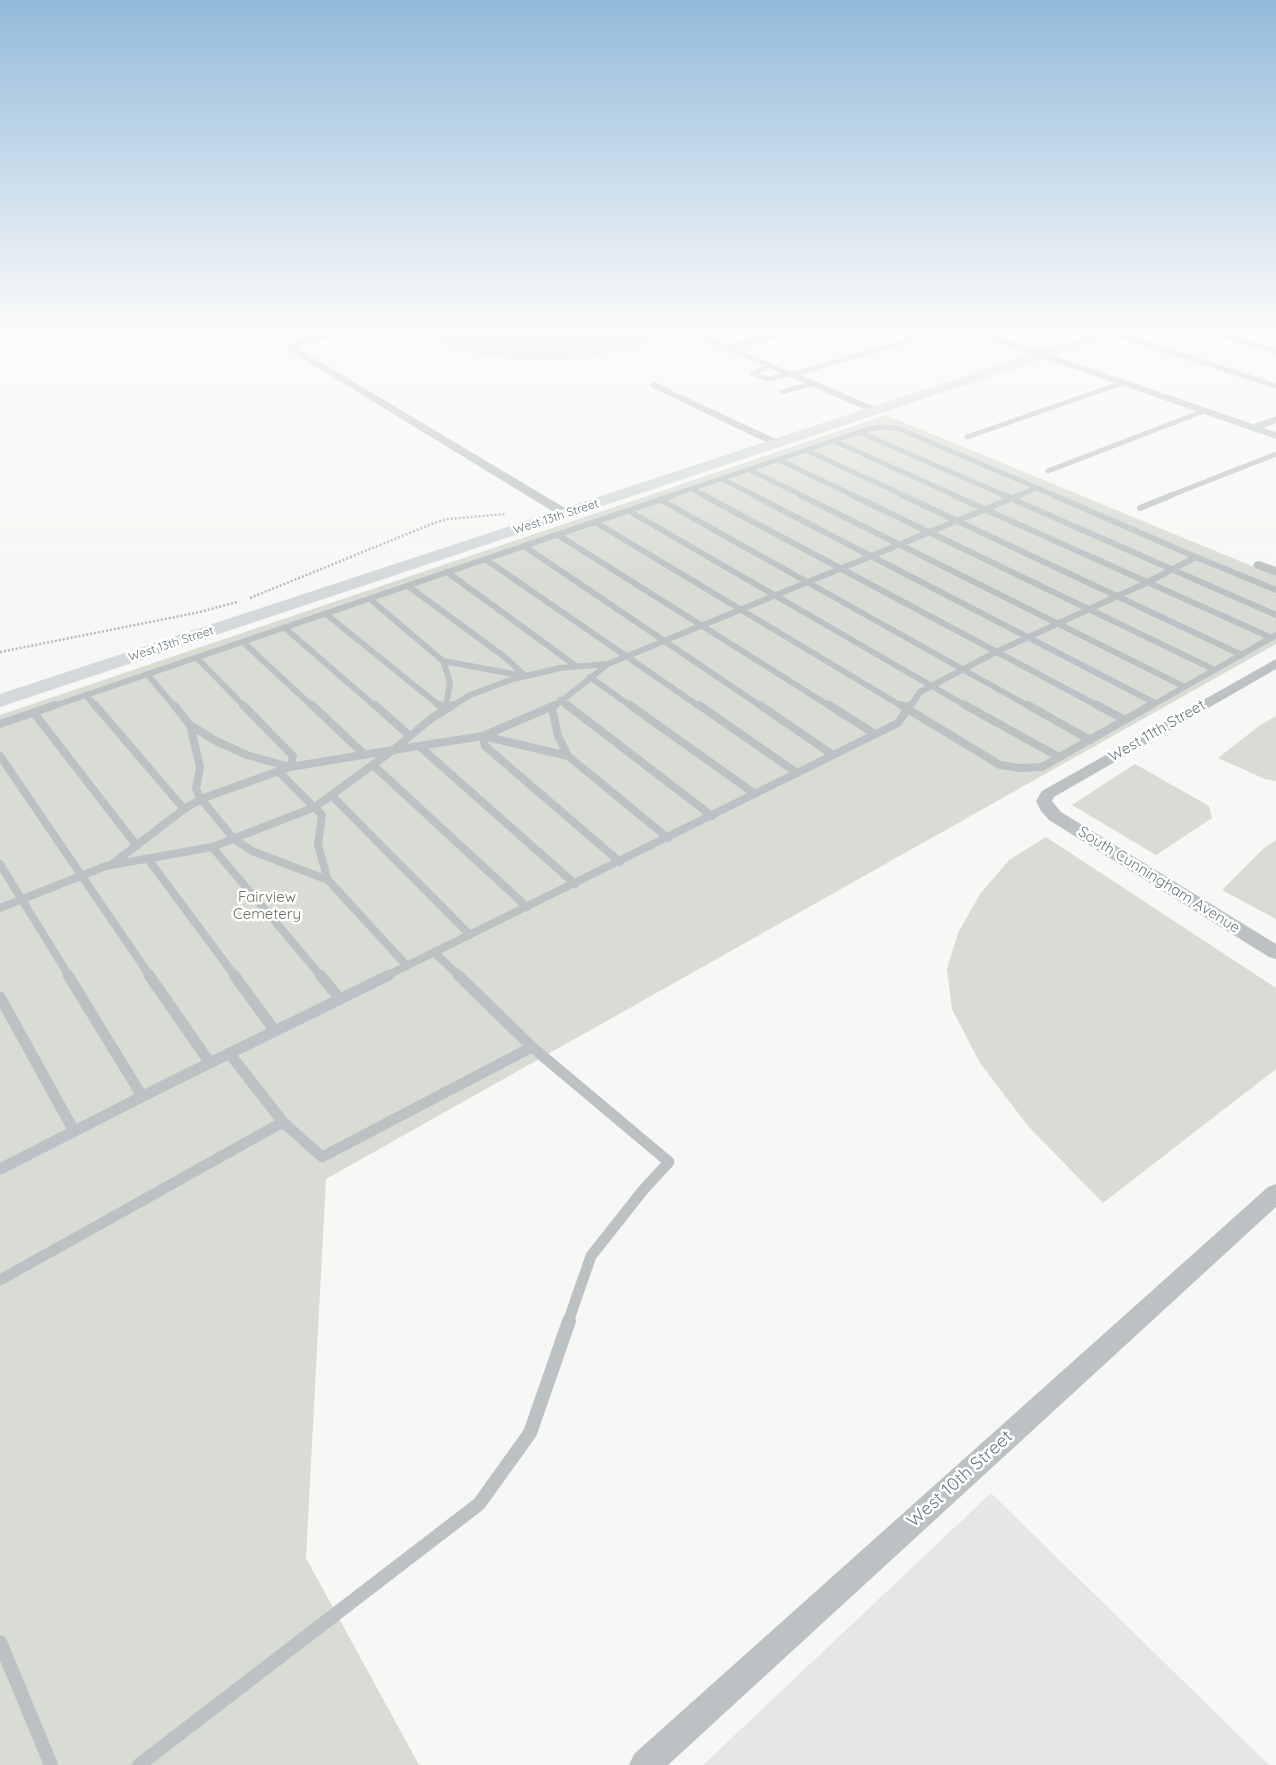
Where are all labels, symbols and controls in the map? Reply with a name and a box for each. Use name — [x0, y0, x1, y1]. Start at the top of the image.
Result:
street label: West 13th Street — [512, 496, 600, 538]
street label: West 13th Street — [127, 623, 215, 665]
street label: West 11th Street — [1105, 696, 1209, 766]
street label: South Cunningham Avenue — [1075, 823, 1243, 937]
park label: Fairview Cemetery — [233, 888, 301, 923]
street label: West 10th Street — [903, 1426, 1017, 1532]

